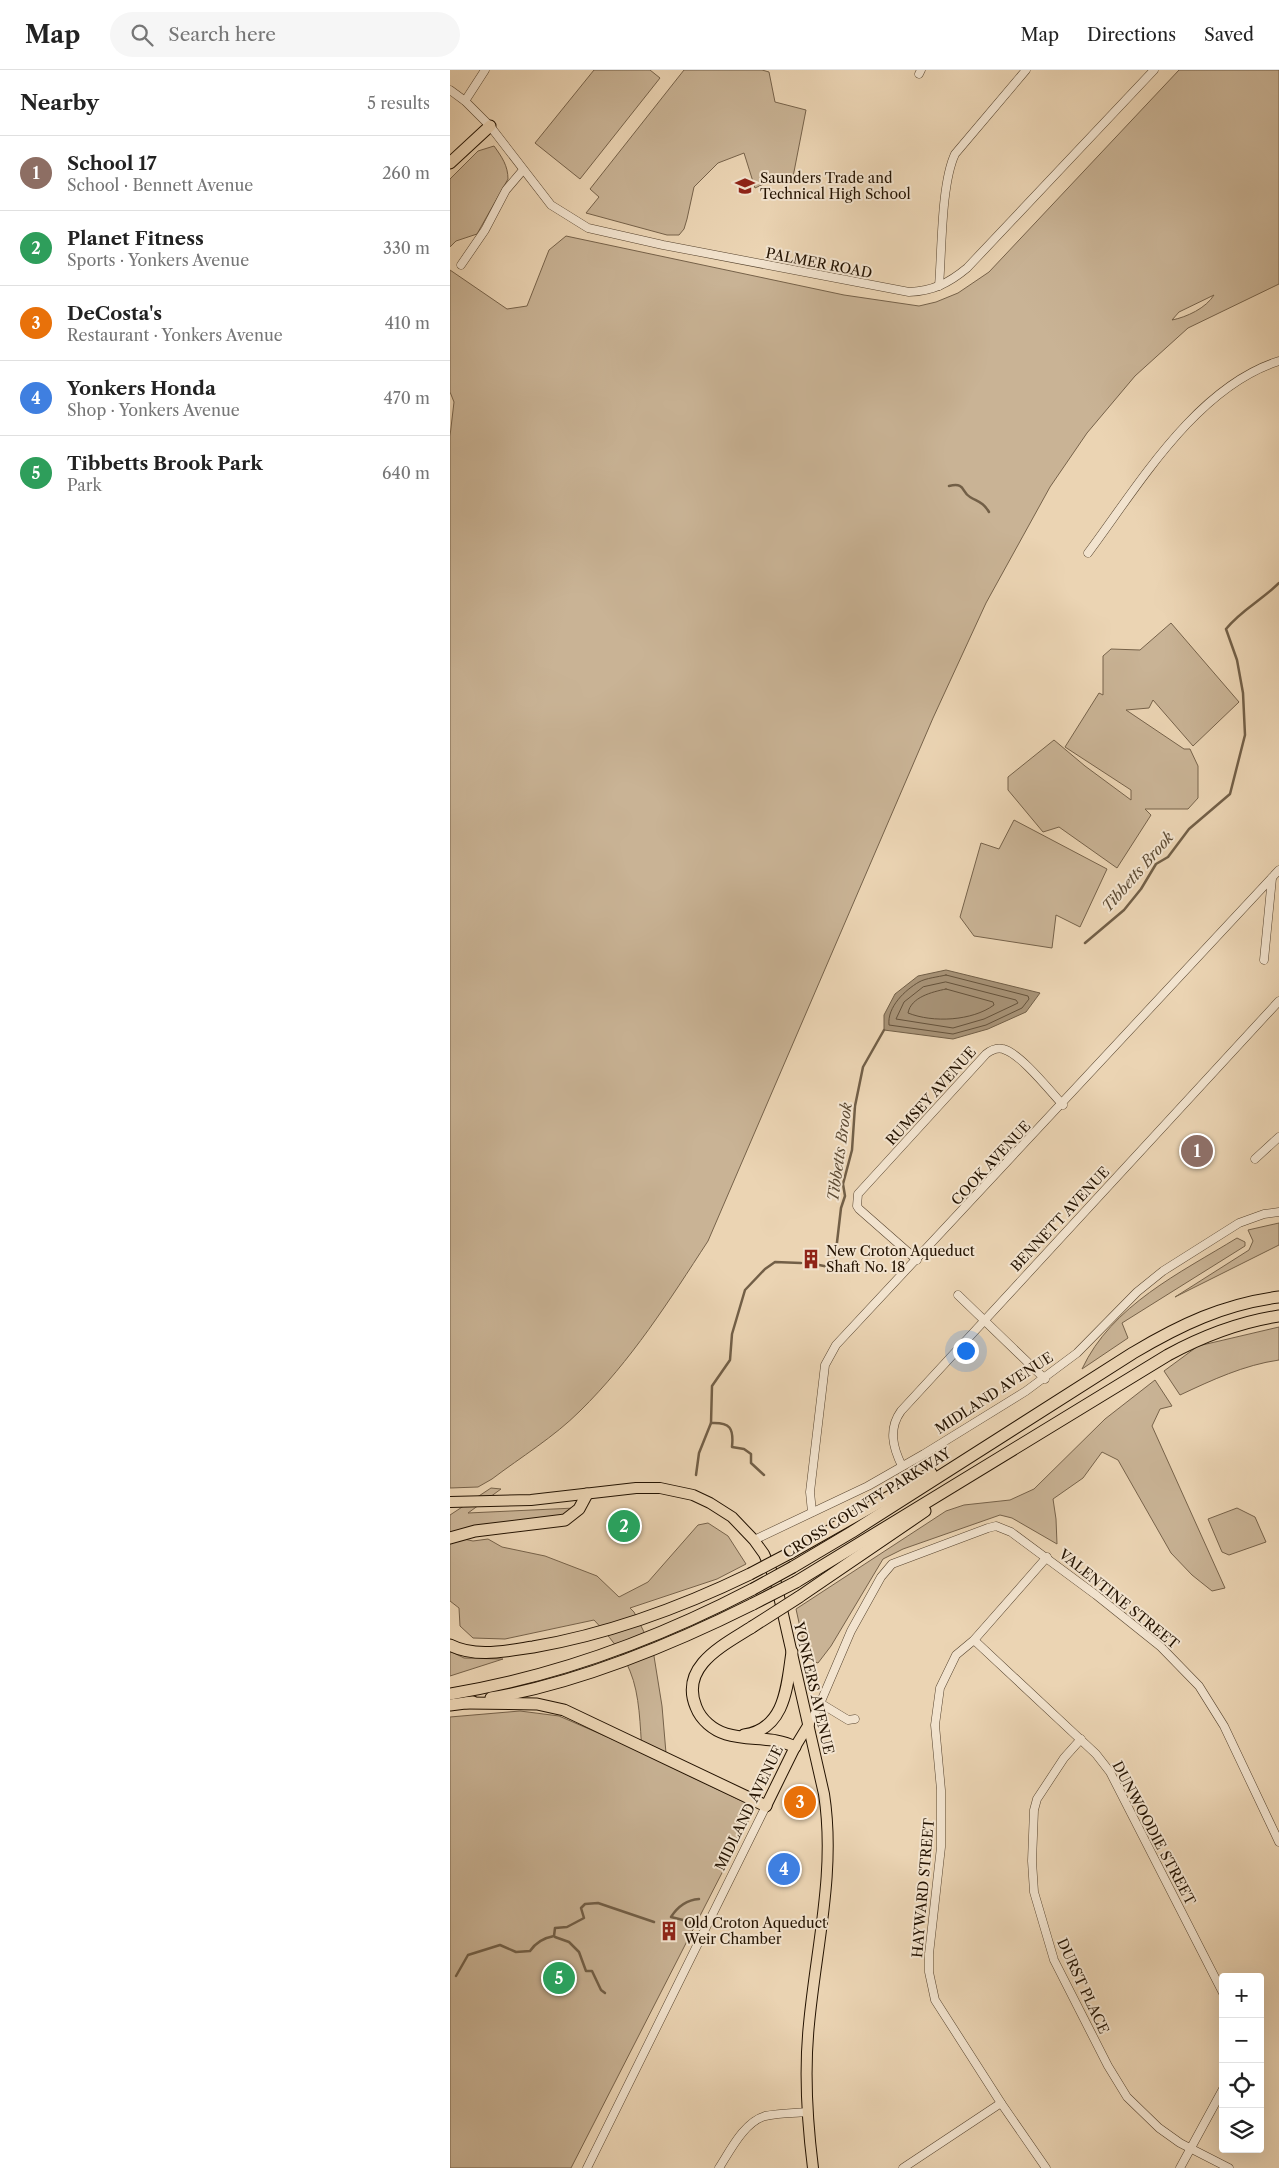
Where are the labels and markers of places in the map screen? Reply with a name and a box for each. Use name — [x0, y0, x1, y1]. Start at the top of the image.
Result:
place label: Saunders Trade and Technical High School — [760, 169, 911, 203]
school or university icon: Saunders Trade and Technical High School — [734, 175, 756, 197]
pin: 1 — [1181, 1132, 1213, 1170]
place label: New Croton Aqueduct Shaft No. 18 — [826, 1242, 975, 1276]
building icon: New Croton Aqueduct Shaft No. 18 — [800, 1248, 822, 1270]
pin: 2 — [608, 1507, 640, 1545]
pin: 3 — [784, 1783, 816, 1821]
pin: 4 — [768, 1850, 800, 1888]
place label: Old Croton Aqueduct Weir Chamber — [683, 1914, 827, 1948]
building icon: Old Croton Aqueduct Weir Chamber — [658, 1920, 680, 1942]
pin: 5 — [543, 1959, 575, 1997]

